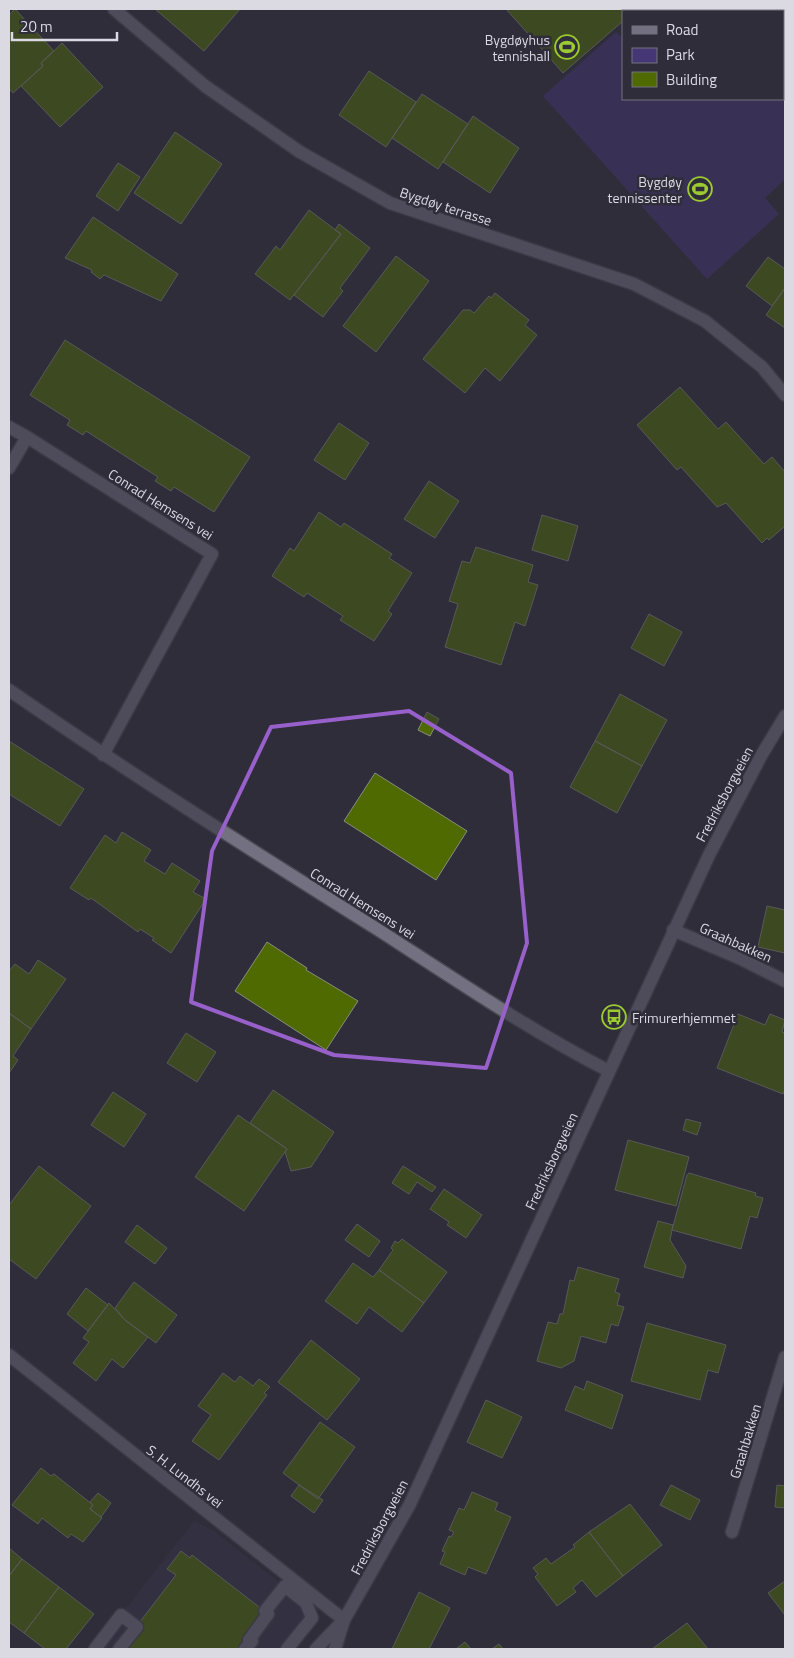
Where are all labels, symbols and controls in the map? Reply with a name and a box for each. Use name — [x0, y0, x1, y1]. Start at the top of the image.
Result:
scale bar — [12, 10, 118, 42]
legend — [622, 10, 784, 100]
text: 20 m — [20, 15, 53, 38]
text: Road — [666, 18, 698, 41]
place label: Bygdøyhus tennishall — [485, 29, 550, 66]
sports icon: Bygdøyhus tennishall — [554, 34, 580, 60]
text: Park — [666, 43, 695, 66]
text: Building — [666, 68, 717, 91]
place label: Bygdøy tennissenter — [608, 171, 682, 208]
sports icon: Bygdøy tennissenter — [687, 176, 713, 202]
street label: Bygdøy terrasse — [397, 181, 495, 231]
street label: Conrad Hemsens vei — [104, 463, 218, 545]
street label: Fredriksborgveien — [690, 743, 758, 845]
street label: Conrad Hemsens vei — [306, 862, 420, 944]
street label: Graahbakken — [696, 917, 776, 967]
bus stop icon: Frimurerhjemmet — [601, 1004, 627, 1030]
place label: Frimurerhjemmet — [632, 1007, 736, 1028]
street label: Fredriksborgveien — [519, 1109, 583, 1213]
street label: Graahbakken — [724, 1401, 766, 1481]
street label: S. H. Lundhs vei — [142, 1439, 228, 1513]
street label: Fredriksborgveien — [345, 1476, 413, 1578]

